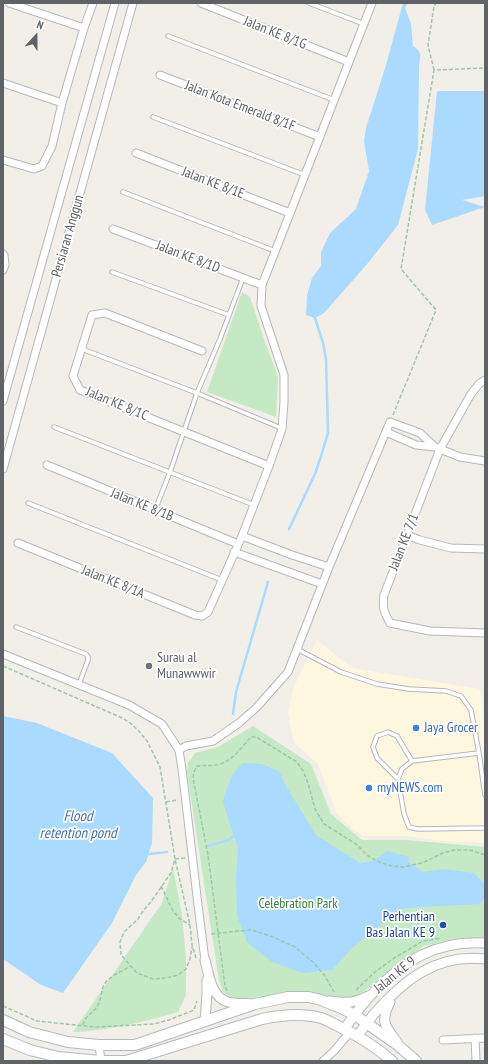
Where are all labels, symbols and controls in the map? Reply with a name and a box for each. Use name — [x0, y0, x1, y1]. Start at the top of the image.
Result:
street label: Jalan KE 8/1G — [241, 13, 309, 53]
north arrow — [16, 16, 56, 56]
text: N — [35, 17, 46, 32]
street label: Jalan Kota Emerald 8/1F — [182, 77, 298, 135]
street label: Jalan KE 8/1E — [179, 163, 247, 203]
street label: Persiaran Anggun — [48, 193, 88, 279]
street label: Jalan KE 8/1D — [154, 237, 222, 277]
street label: Jalan KE 8/1C — [83, 383, 151, 425]
street label: Jalan KE 8/1B — [108, 485, 176, 525]
street label: Jalan KE 7/1 — [385, 511, 423, 573]
street label: Jalan KE 8/1A — [79, 562, 147, 602]
place label: Surau al Munawwwir — [157, 650, 216, 682]
marker: Surau al Munawwwir — [144, 661, 154, 671]
place label: Jaya Grocer — [424, 720, 478, 736]
marker: Jaya Grocer — [411, 723, 421, 733]
place label: myNEWS.com — [377, 780, 443, 796]
marker: myNEWS.com — [364, 783, 374, 793]
water label: Flood retention pond — [40, 808, 116, 843]
park label: Celebration Park — [258, 896, 338, 912]
place label: Perhentian Bas Jalan KE 9 — [366, 909, 435, 942]
marker: Perhentian Bas Jalan KE 9 — [438, 920, 448, 930]
street label: Jalan KE 9 — [371, 953, 419, 997]

